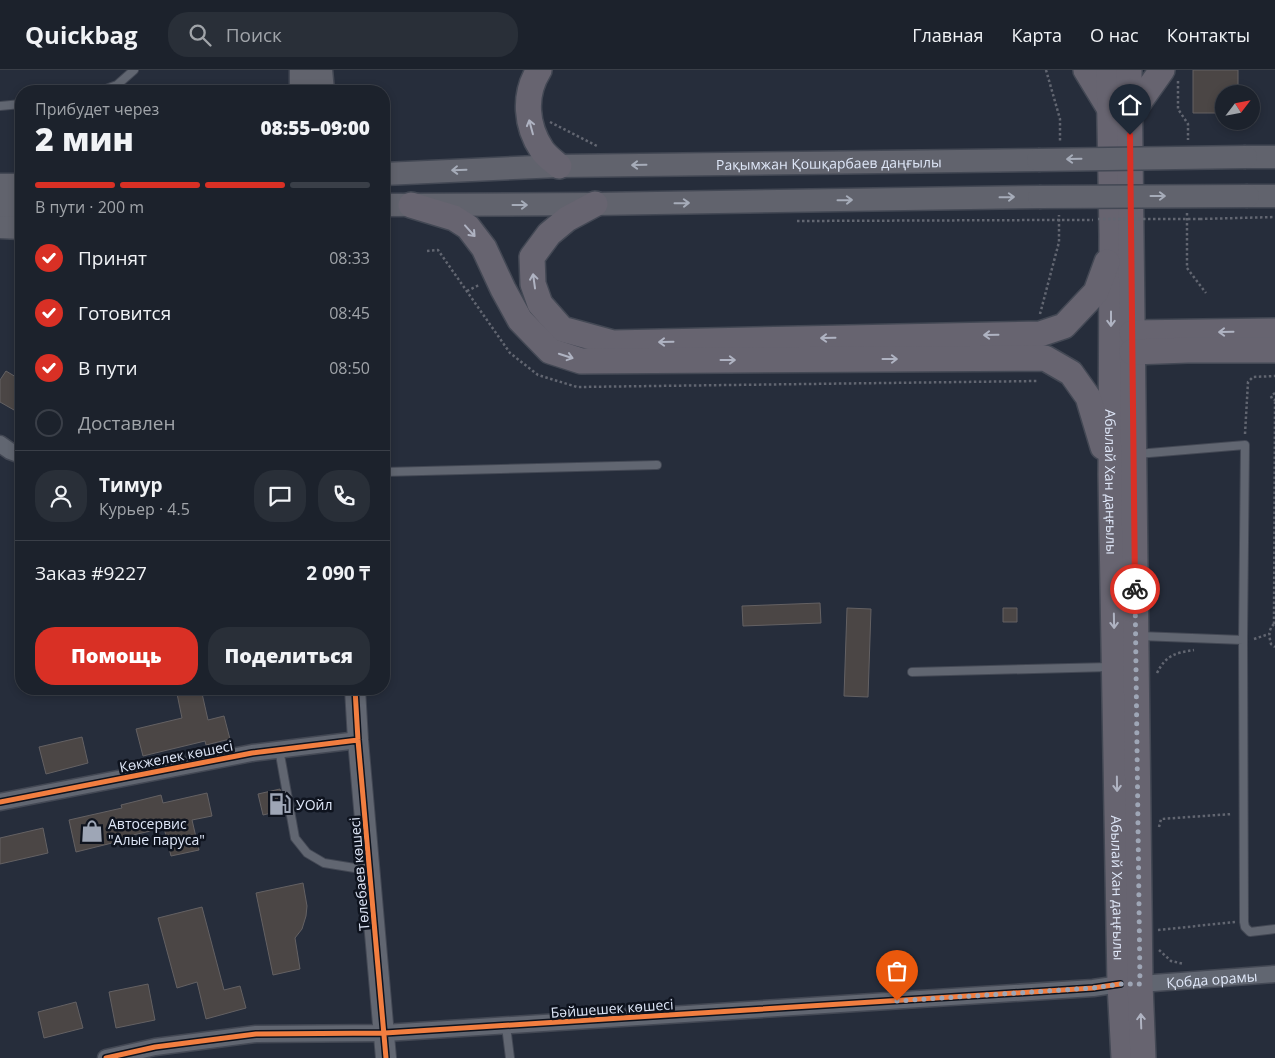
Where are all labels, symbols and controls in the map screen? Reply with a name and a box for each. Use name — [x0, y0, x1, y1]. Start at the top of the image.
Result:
search box — [168, 12, 518, 57]
text: Quickbag — [25, 18, 138, 51]
icon: search — [186, 21, 214, 49]
text: Поиск — [226, 22, 282, 48]
text: Главная — [912, 23, 984, 47]
text: Карта — [1012, 23, 1062, 47]
text: О нас — [1090, 23, 1139, 47]
text: Контакты — [1167, 23, 1250, 47]
pin — [1109, 84, 1151, 135]
north arrow — [1215, 85, 1260, 130]
map controls — [1215, 85, 1260, 130]
icon: home — [1116, 91, 1144, 119]
text: Прибудет через — [35, 98, 159, 120]
text: 08:55–09:00 — [260, 115, 370, 141]
text: 2 мин — [35, 117, 134, 160]
one-way arrow — [526, 120, 536, 136]
street label: Рақымжан Қошқарбаев даңғылы — [716, 152, 942, 174]
one-way arrow — [1067, 154, 1083, 164]
one-way arrow — [632, 160, 648, 170]
one-way arrow — [452, 166, 468, 175]
one-way arrow — [1150, 191, 1166, 201]
one-way arrow — [999, 192, 1015, 202]
one-way arrow — [836, 195, 853, 205]
text: В пути · 200 m — [35, 196, 144, 218]
one-way arrow — [674, 198, 690, 208]
one-way arrow — [512, 200, 528, 210]
one-way arrow — [464, 224, 476, 237]
icon: check — [35, 244, 63, 272]
text: Принят — [78, 245, 147, 271]
text: 08:33 — [329, 247, 370, 269]
one-way arrow — [529, 274, 539, 290]
icon: check — [35, 299, 63, 327]
text: Готовится — [78, 300, 171, 326]
text: 08:45 — [329, 302, 370, 324]
one-way arrow — [1106, 310, 1116, 327]
one-way arrow — [1219, 327, 1235, 337]
one-way arrow — [983, 330, 999, 339]
one-way arrow — [821, 333, 837, 343]
one-way arrow — [658, 337, 674, 347]
one-way arrow — [558, 352, 573, 361]
icon: check — [35, 354, 63, 382]
one-way arrow — [882, 354, 898, 364]
text: В пути — [78, 355, 138, 381]
one-way arrow — [720, 355, 736, 365]
text: 08:50 — [329, 357, 370, 379]
street label: Абылай Хан даңғылы — [1101, 409, 1122, 555]
text: Доставлен — [78, 410, 176, 436]
button: person — [35, 470, 87, 522]
button: chat — [254, 470, 306, 522]
button: phone — [318, 470, 370, 522]
text: Тимур — [99, 472, 163, 498]
text: Курьер · 4.5 — [99, 498, 190, 520]
text: Заказ #9227 — [35, 560, 147, 586]
text: 2 090 ₸ — [306, 560, 370, 586]
courier — [1110, 564, 1160, 614]
icon: bike — [1121, 575, 1149, 603]
one-way arrow — [1109, 613, 1118, 629]
button: Помощь — [35, 627, 198, 685]
button: Поделиться — [208, 627, 370, 685]
street label: Көкжелек көшесі — [118, 736, 234, 776]
one-way arrow — [1112, 776, 1121, 792]
fuel station icon: УОйл — [267, 791, 293, 817]
place label: УОйл — [296, 795, 332, 814]
place label: Автосервис "Алые паруса" — [108, 814, 205, 849]
street label: Абылай Хан даңғылы — [1108, 815, 1129, 961]
street label: Төлебаев көшесі — [345, 816, 373, 932]
shop icon: Автосервис "Алые паруса" — [79, 818, 105, 844]
pin — [876, 950, 918, 1001]
icon: bag — [883, 957, 911, 985]
street label: Қобда орамы — [1166, 966, 1258, 992]
street label: Бәйшешек көшесі — [550, 994, 674, 1022]
one-way arrow — [1137, 1013, 1146, 1029]

